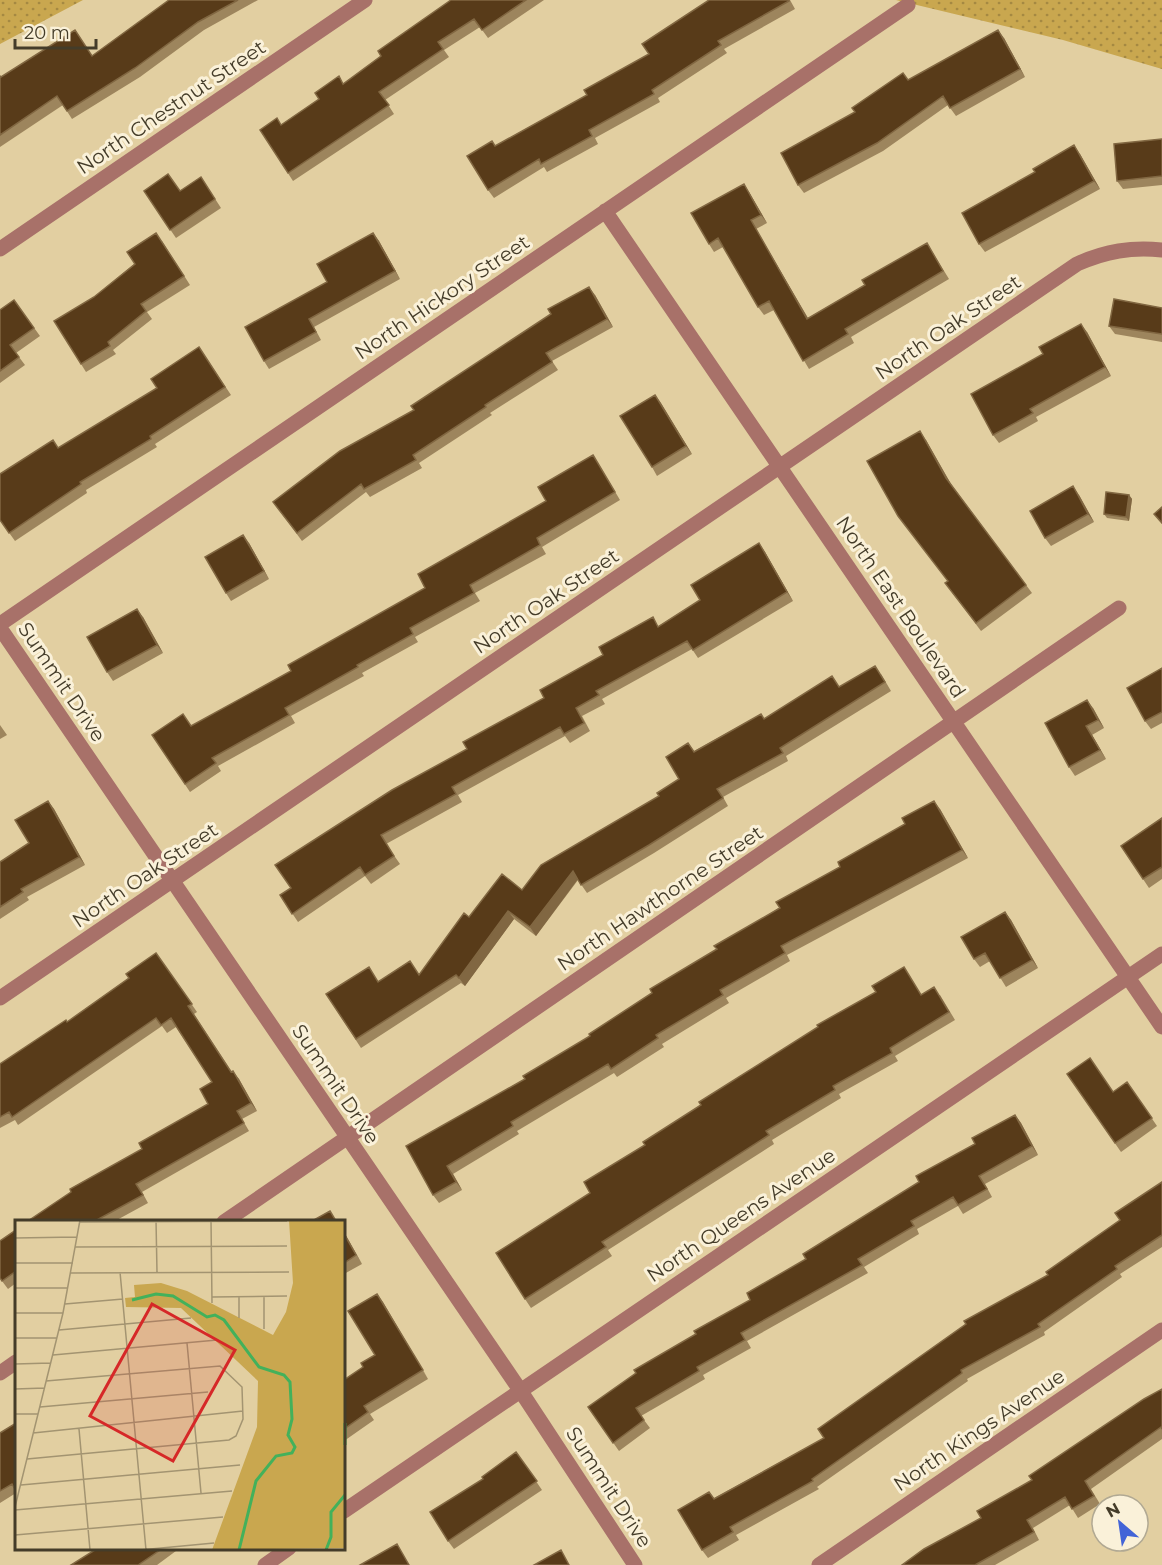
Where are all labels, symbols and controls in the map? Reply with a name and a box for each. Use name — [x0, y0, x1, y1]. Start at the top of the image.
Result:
scale bar — [15, 12, 96, 50]
text: 20 m — [24, 22, 70, 44]
street label: North Chestnut Street — [72, 35, 270, 179]
street label: North Hickory Street — [350, 230, 534, 364]
street label: North Oak Street — [871, 269, 1025, 385]
street label: North East Boulevard — [831, 512, 971, 702]
street label: North Oak Street — [469, 543, 623, 659]
street label: Summit Drive — [13, 618, 111, 746]
street label: North Oak Street — [68, 817, 222, 933]
street label: North Hawthorne Street — [553, 820, 767, 976]
street label: Summit Drive — [287, 1020, 385, 1148]
street label: North Queens Avenue — [642, 1143, 840, 1287]
inset map — [15, 1220, 345, 1550]
street label: North Kings Avenue — [889, 1364, 1069, 1496]
street label: Summit Drive — [561, 1422, 657, 1552]
north arrow — [1090, 1493, 1150, 1553]
text: N — [1103, 1499, 1123, 1522]

